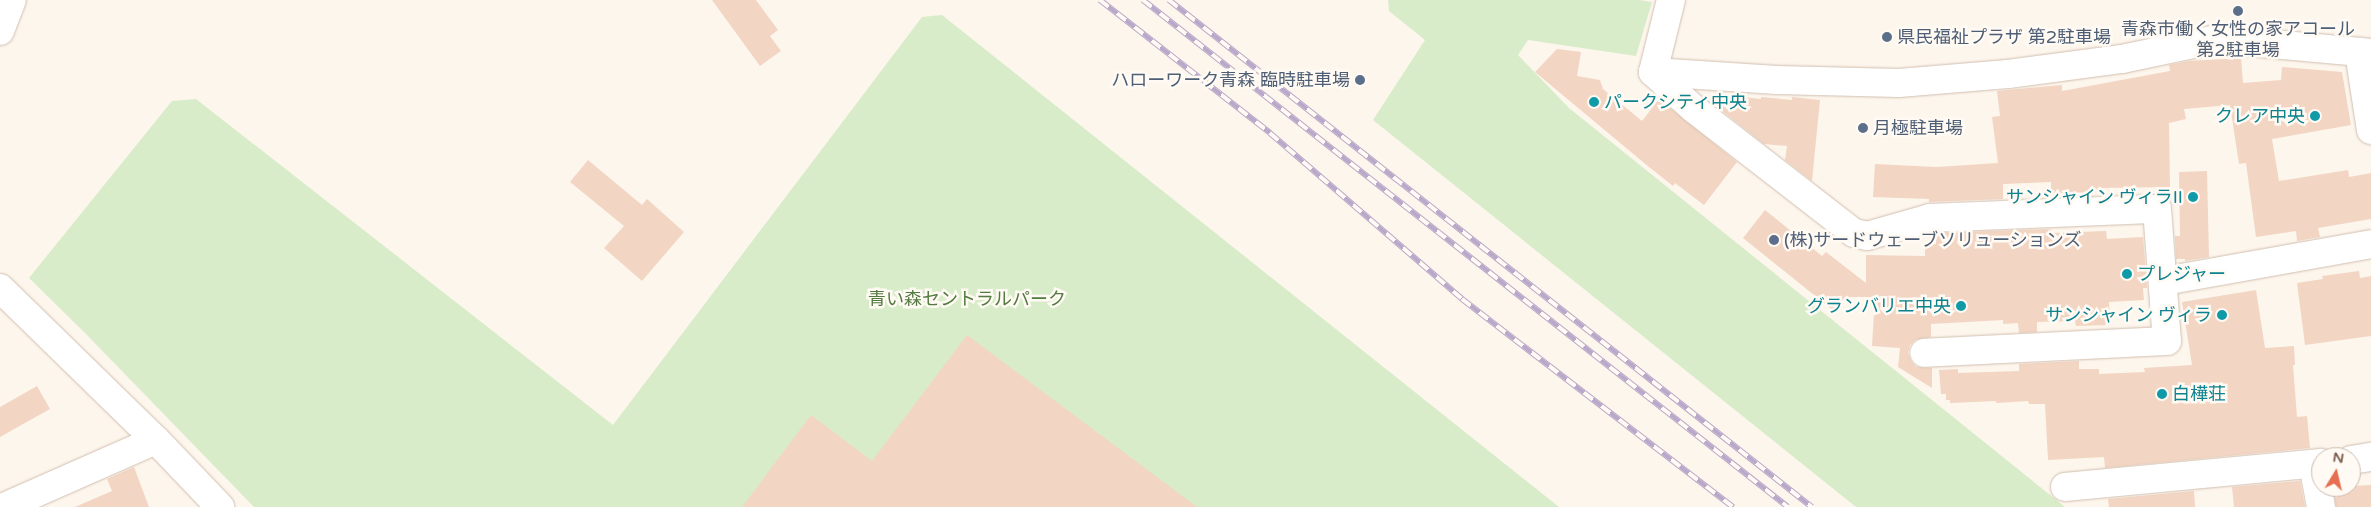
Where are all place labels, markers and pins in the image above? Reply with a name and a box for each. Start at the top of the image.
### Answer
marker: 青森市働く女性の家アコール 第2駐車場 [2232,5,2244,17]
place label: 青森市働く女性の家アコール 第2駐車場 [2121,19,2355,62]
place label: 県民福祉プラザ 第2駐車場 [1897,26,2111,48]
marker: 県民福祉プラザ 第2駐車場 [1881,31,1893,43]
place label: ハローワーク青森 臨時駐車場 [1111,69,1350,91]
marker: ハローワーク青森 臨時駐車場 [1354,74,1366,86]
place label: パークシティ中央 [1604,91,1748,113]
marker: パークシティ中央 [1588,96,1600,108]
place label: クレア中央 [2215,105,2305,127]
marker: クレア中央 [2309,110,2321,122]
place label: 月極駐車場 [1873,117,1963,139]
marker: 月極駐車場 [1857,122,1869,134]
place label: サンシャイン ヴィラII [2006,186,2183,208]
marker: サンシャイン ヴィラII [2187,191,2199,203]
place label: (株)サードウェーブソリューションズ [1784,229,2083,251]
marker: (株)サードウェーブソリューションズ [1768,234,1780,246]
place label: プレジャー [2137,263,2227,285]
marker: プレジャー [2121,268,2133,280]
place label: グランバリエ中央 [1807,295,1951,317]
marker: グランバリエ中央 [1955,300,1967,312]
place label: サンシャイン ヴィラ [2045,304,2212,326]
marker: サンシャイン ヴィラ [2216,309,2228,321]
place label: 白樺荘 [2172,383,2226,405]
marker: 白樺荘 [2156,388,2168,400]

